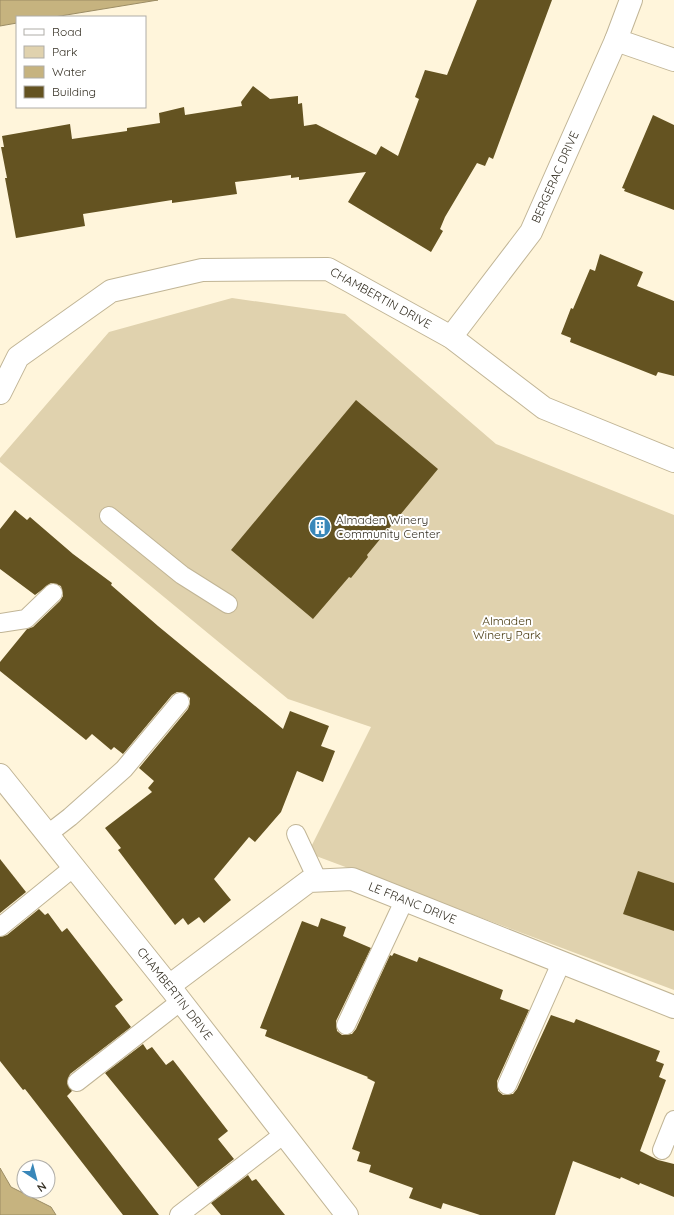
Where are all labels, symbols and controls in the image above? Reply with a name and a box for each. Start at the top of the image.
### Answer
legend [16,16,146,108]
text: Road [52,24,82,39]
text: Park [52,44,77,59]
text: Water [52,64,87,79]
text: Building [52,84,96,99]
street label: BERGERAC DRIVE [528,128,582,225]
street label: CHAMBERTIN DRIVE [328,264,434,332]
place label: Almaden Winery Community Center [336,512,441,541]
building icon: Almaden Winery Community Center [307,514,333,540]
park label: Almaden Winery Park [473,613,541,642]
street label: LE FRANC DRIVE [366,878,459,927]
street label: CHAMBERTIN DRIVE [134,944,216,1043]
north arrow [16,1159,56,1199]
text: N [34,1179,49,1195]

